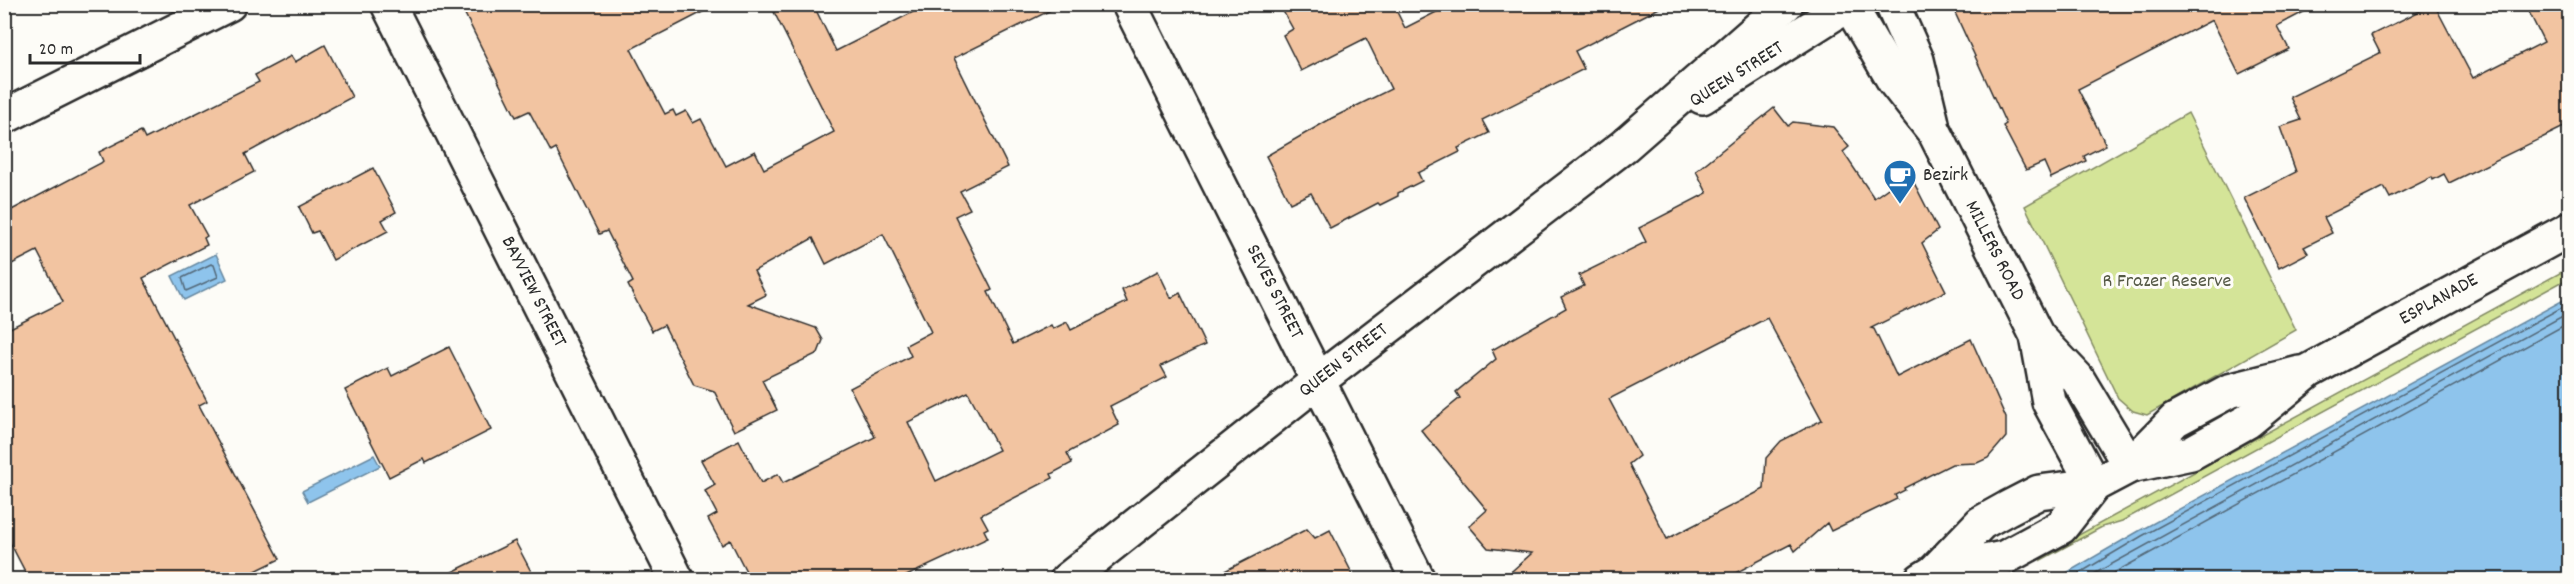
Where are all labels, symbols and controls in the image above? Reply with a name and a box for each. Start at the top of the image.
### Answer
scale bar [30,27,140,65]
street label: QUEEN STREET [1684,35,1790,115]
text: 20 m [39,38,73,63]
cafe icon: Bezirk [1882,158,1918,205]
place label: Bezirk [1923,162,1968,190]
street label: MILLERS ROAD [1957,196,2031,306]
street label: BAYVIEW STREET [493,232,573,352]
street label: SEVES STREET [1238,240,1310,344]
street label: ESPLANADE [2394,267,2484,333]
park label: R Frazer Reserve [2103,268,2232,296]
street label: QUEEN STREET [1293,317,1395,405]

